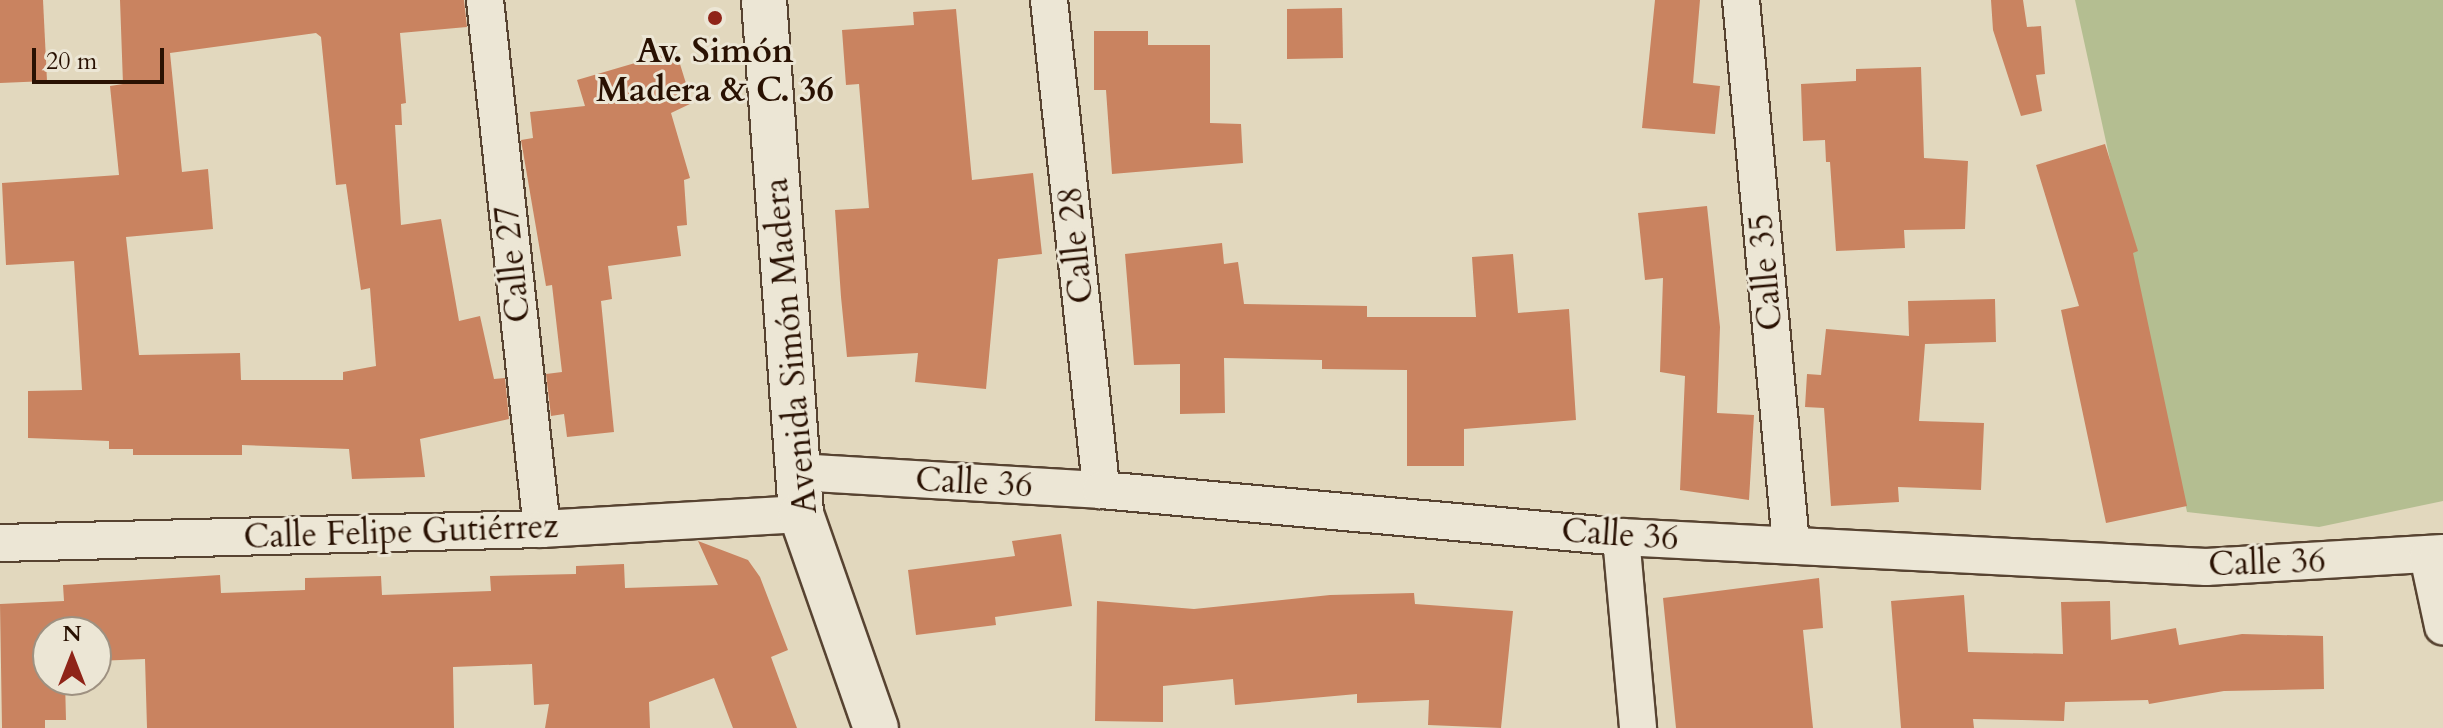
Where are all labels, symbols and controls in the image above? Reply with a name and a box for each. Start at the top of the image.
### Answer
marker: Av. Simón Madera & C. 36 [706,9,724,27]
place label: Av. Simón Madera & C. 36 [596,31,834,110]
scale bar [36,32,168,82]
text: 20 m [46,45,97,78]
street label: Avenida Simón Madera [756,176,826,516]
street label: Calle 28 [1050,184,1102,306]
street label: Calle 27 [487,203,539,325]
street label: Calle 35 [1741,212,1791,332]
street label: Calle 36 [914,460,1034,506]
street label: Calle Felipe Gutiérrez [243,506,559,558]
street label: Calle 36 [1560,511,1680,559]
street label: Calle 36 [2208,541,2326,585]
north arrow [32,616,112,696]
text: N [62,619,82,649]

